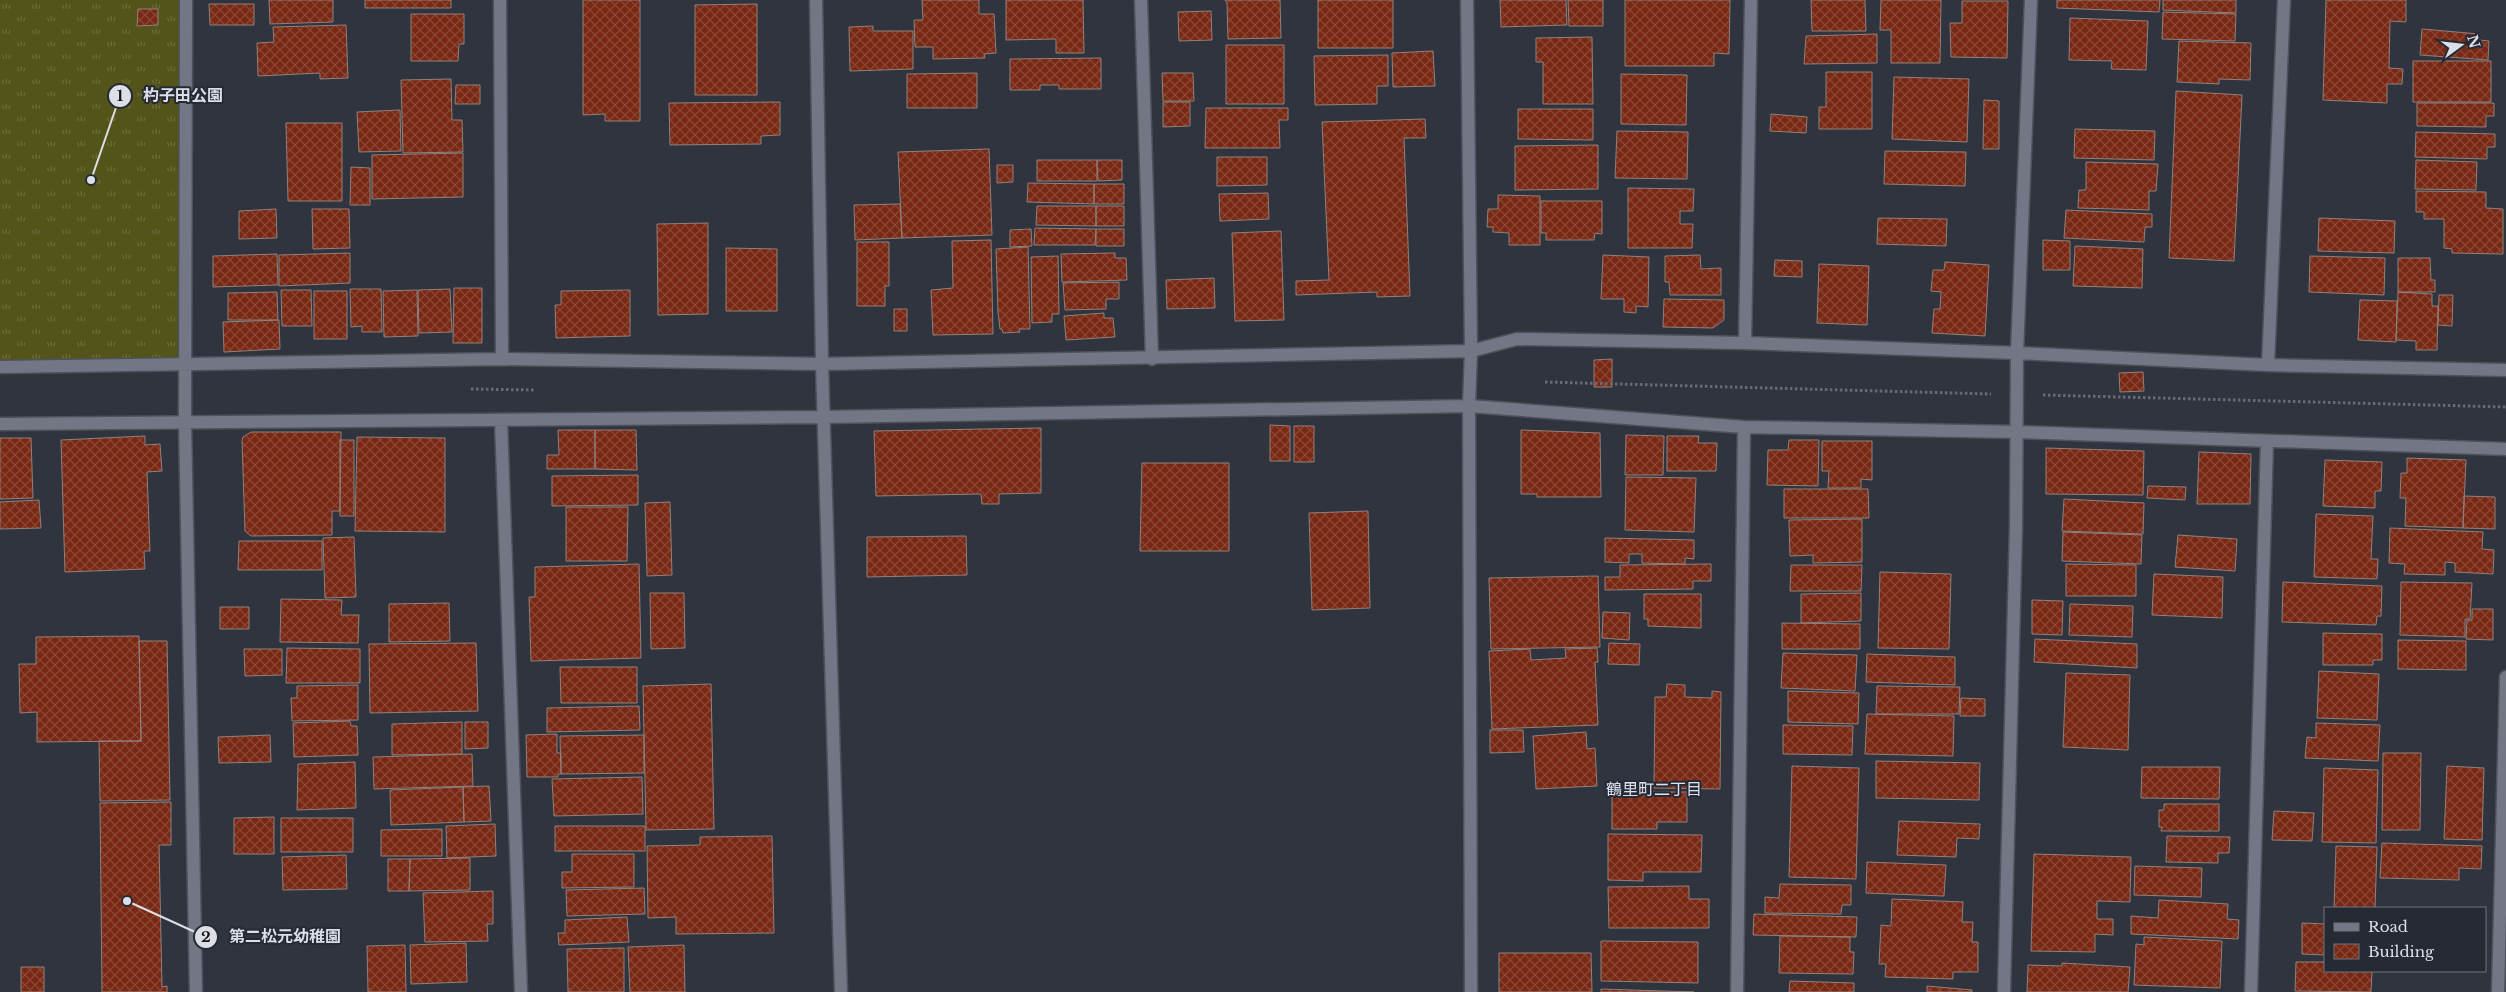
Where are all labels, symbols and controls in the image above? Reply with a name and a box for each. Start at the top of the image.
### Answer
north arrow [2436,20,2486,70]
text: N [2463,33,2484,50]
callout: 杓子田公園 [108,80,233,111]
text: 杓子田公園 [143,85,223,105]
text: 1 [117,86,124,105]
district label: 鶴里町二丁目 [1606,779,1702,799]
legend [2324,907,2486,972]
text: Road [2368,917,2408,936]
callout: 第二松元幼稚園 [194,921,351,952]
text: 第二松元幼稚園 [229,926,341,946]
text: 2 [201,927,211,946]
text: Building [2368,942,2435,961]

